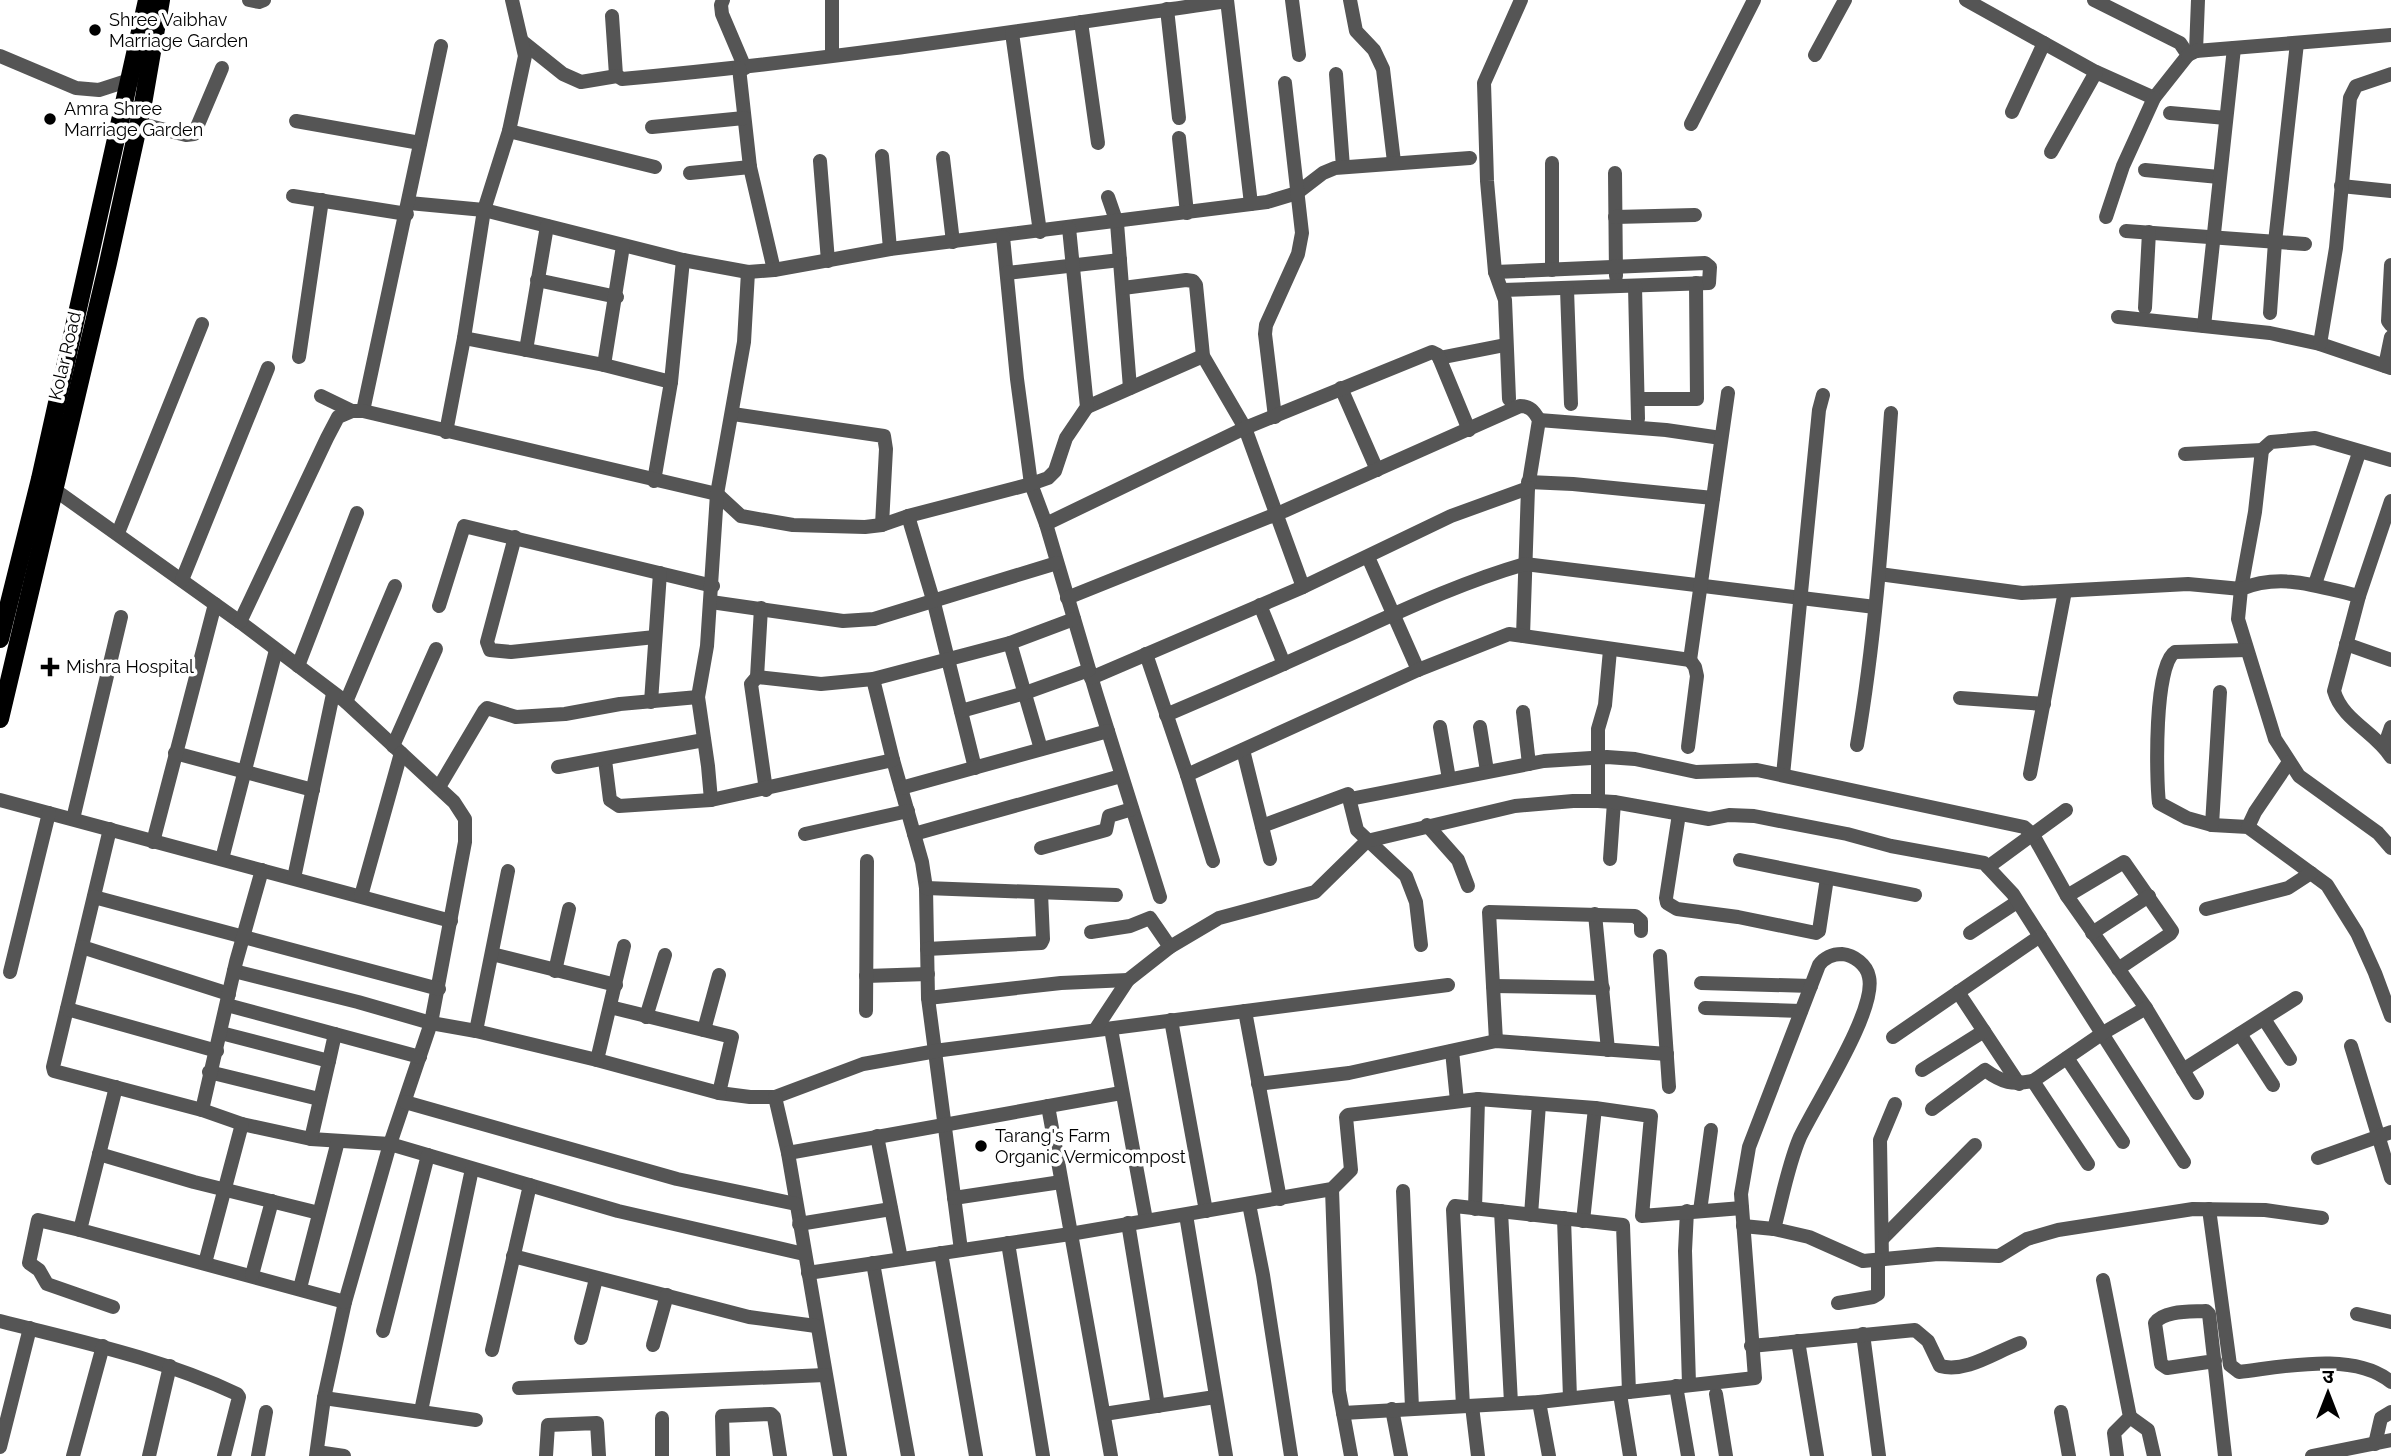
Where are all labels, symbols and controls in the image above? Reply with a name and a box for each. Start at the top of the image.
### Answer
place label: Shree Vaibhav Marriage Garden [109,9,248,51]
marker: Shree Vaibhav Marriage Garden [87,22,103,38]
place label: Amra Shree Marriage Garden [64,98,203,140]
marker: Amra Shree Marriage Garden [42,111,58,127]
street label: Kolar Road [44,310,85,402]
place label: Mishra Hospital [66,656,194,677]
marker: Mishra Hospital [40,657,60,677]
place label: Tarang's Farm Organic Vermicompost [995,1125,1186,1167]
marker: Tarang's Farm Organic Vermicompost [973,1138,989,1154]
north arrow [2293,1358,2363,1428]
text: उ [2322,1365,2334,1387]

